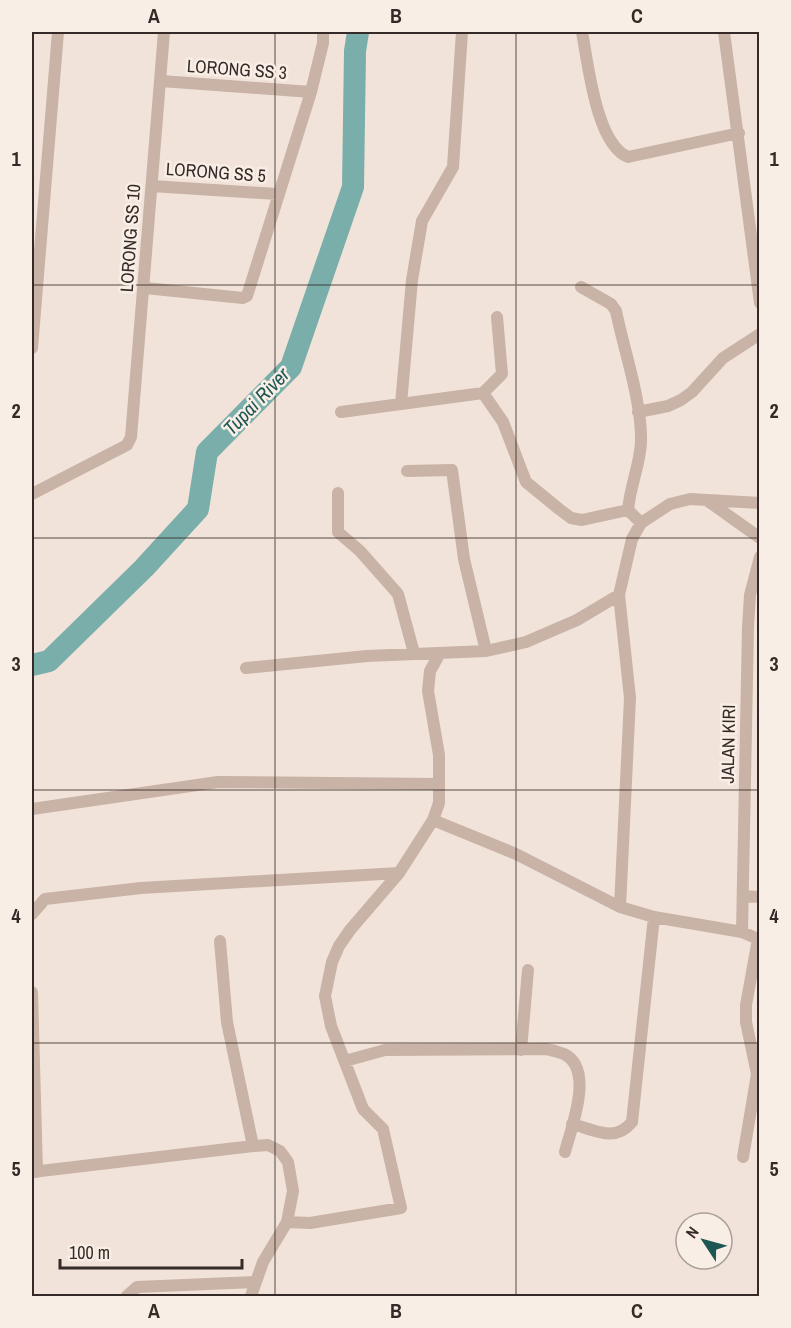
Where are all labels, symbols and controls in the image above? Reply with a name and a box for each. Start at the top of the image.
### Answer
text: A [148,2,160,29]
text: B [390,2,402,29]
text: C [631,2,643,29]
street label: LORONG SS 3 [186,53,288,85]
text: 1 [11,145,21,172]
text: 1 [769,145,779,172]
street label: LORONG SS 5 [165,156,267,188]
street label: LORONG SS 10 [114,183,146,293]
water label: Tupai River [217,361,295,441]
text: 2 [11,397,21,424]
text: 2 [769,397,779,424]
text: 3 [11,650,21,677]
text: 3 [769,650,779,677]
street label: JALAN KIRI [715,704,741,784]
text: 4 [11,902,21,929]
text: 4 [769,902,779,929]
text: 5 [11,1155,21,1182]
text: 5 [769,1155,779,1182]
north arrow [674,1211,734,1271]
text: N [680,1222,704,1242]
scale bar [60,1232,242,1270]
text: 100 m [69,1240,110,1265]
text: A [148,1297,160,1324]
text: B [390,1297,402,1324]
text: C [631,1297,643,1324]

